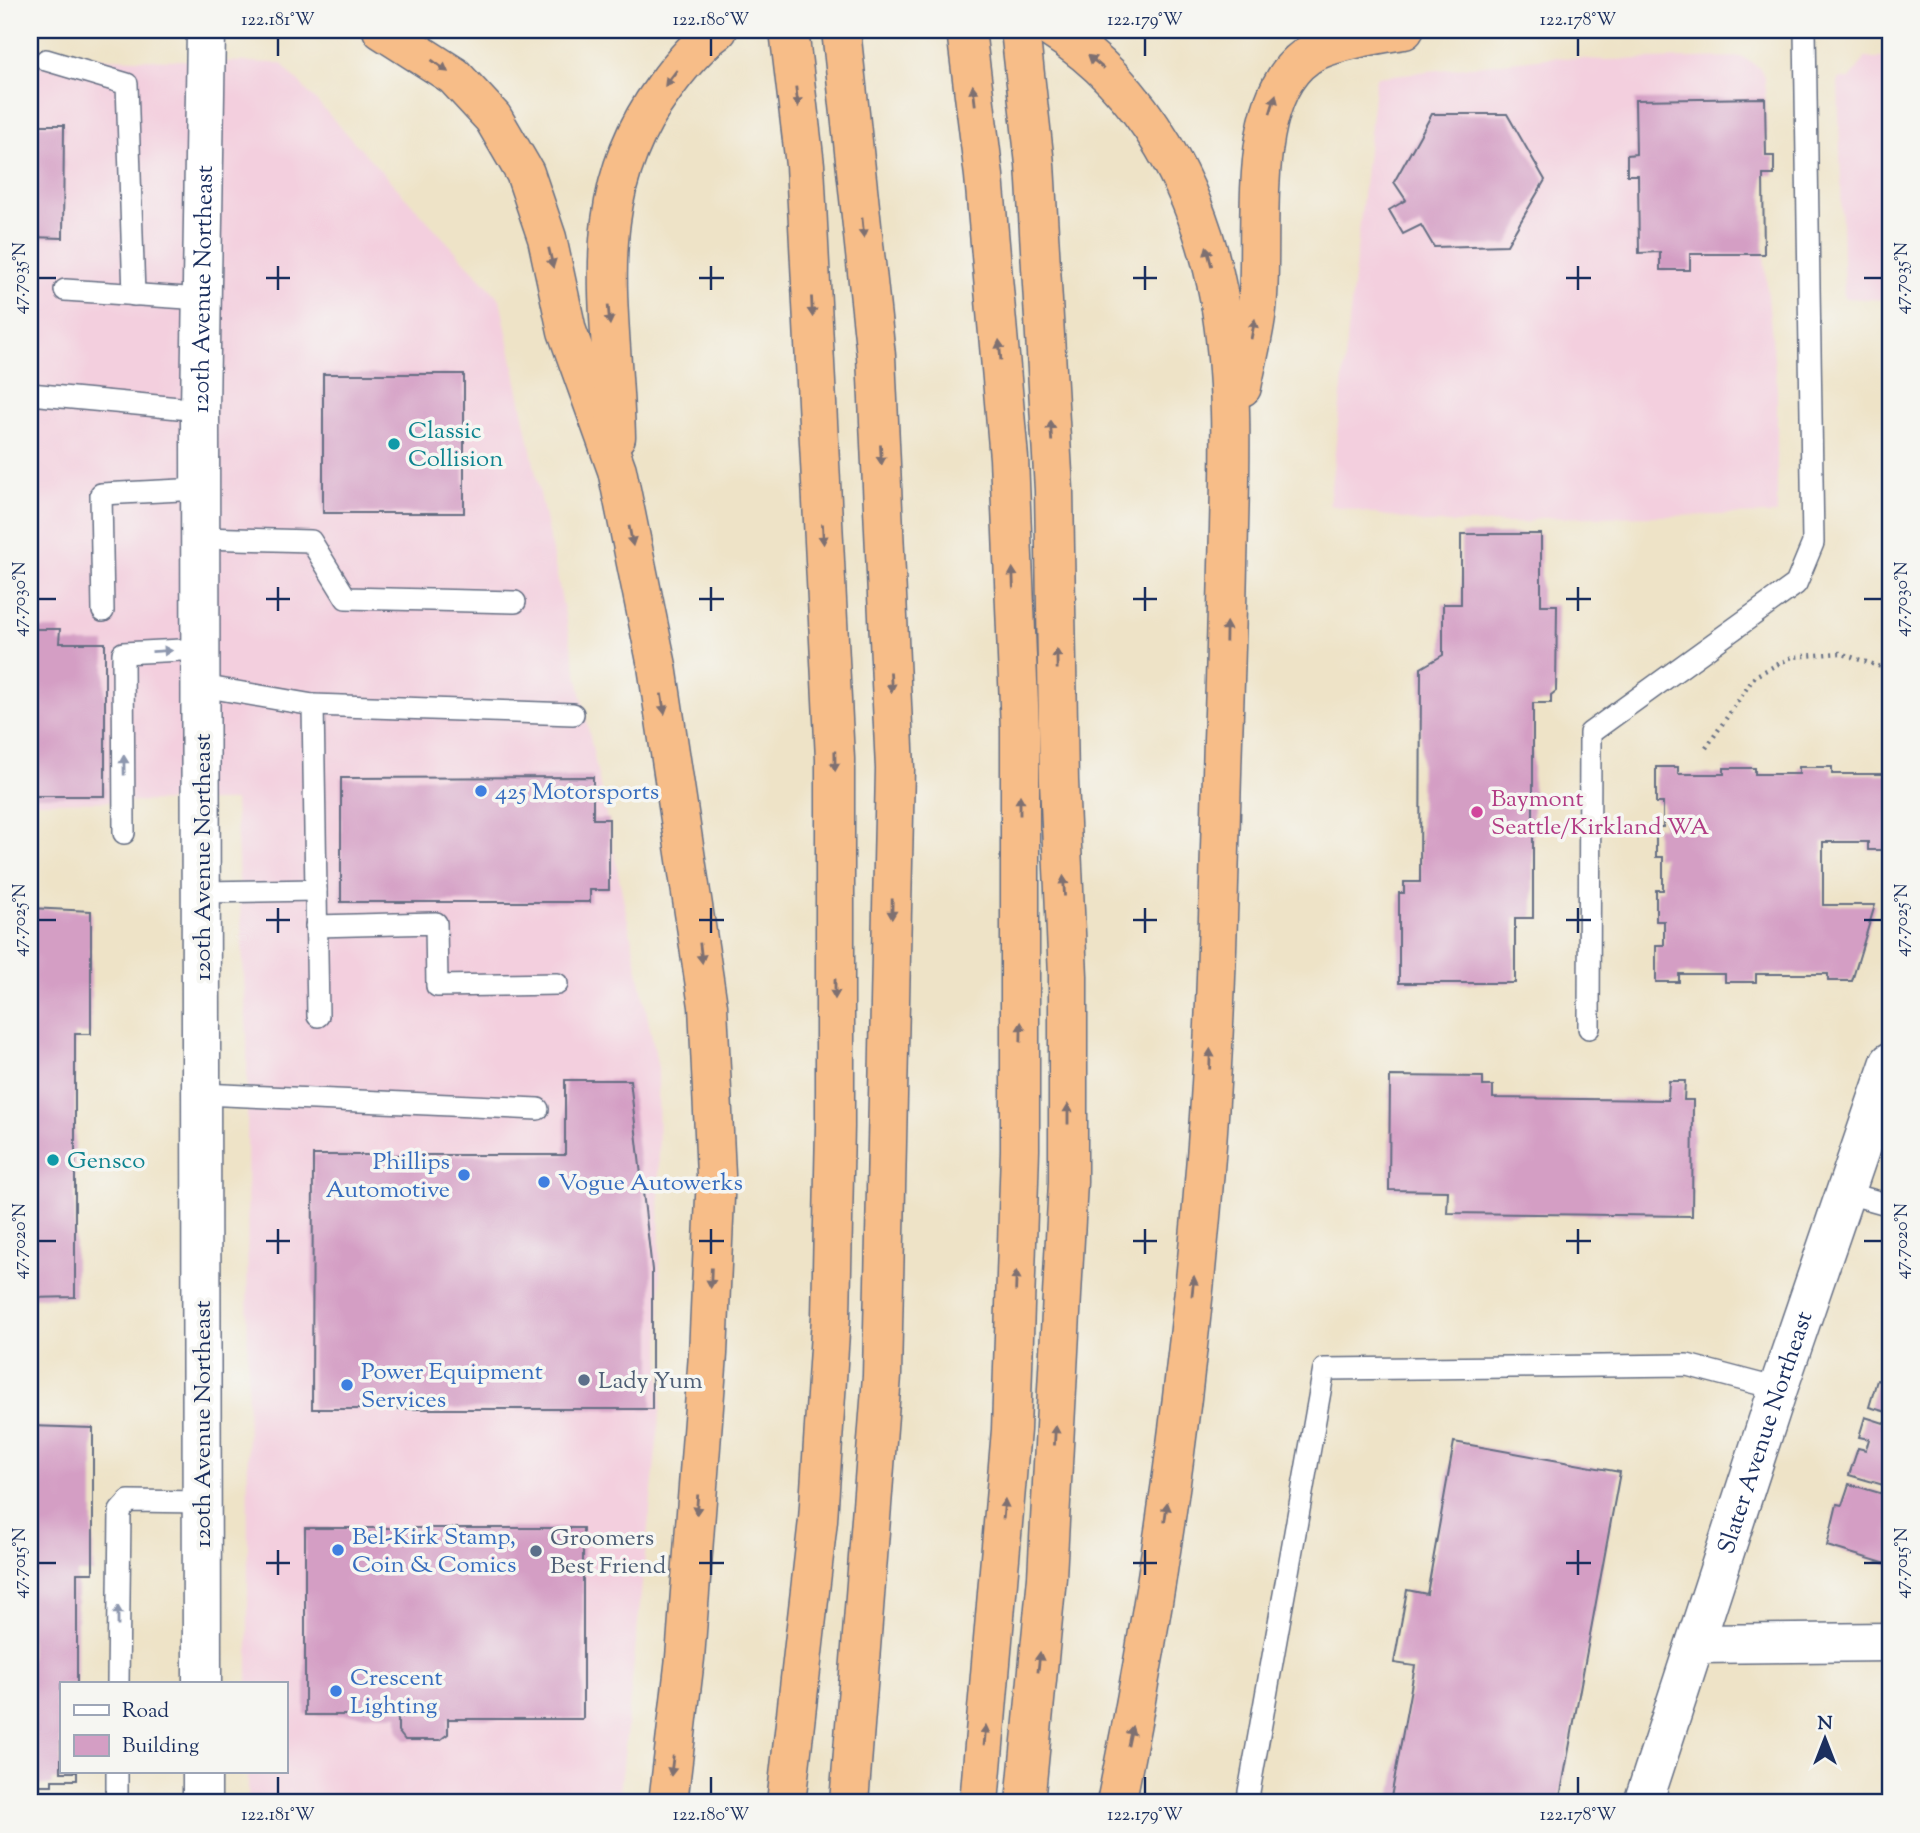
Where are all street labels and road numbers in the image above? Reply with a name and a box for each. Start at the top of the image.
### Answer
street label: 120th Avenue Northeast [185,165,223,413]
street label: 120th Avenue Northeast [187,733,221,981]
street label: 120th Avenue Northeast [187,1300,221,1548]
street label: Slater Avenue Northeast [1710,1307,1822,1559]

